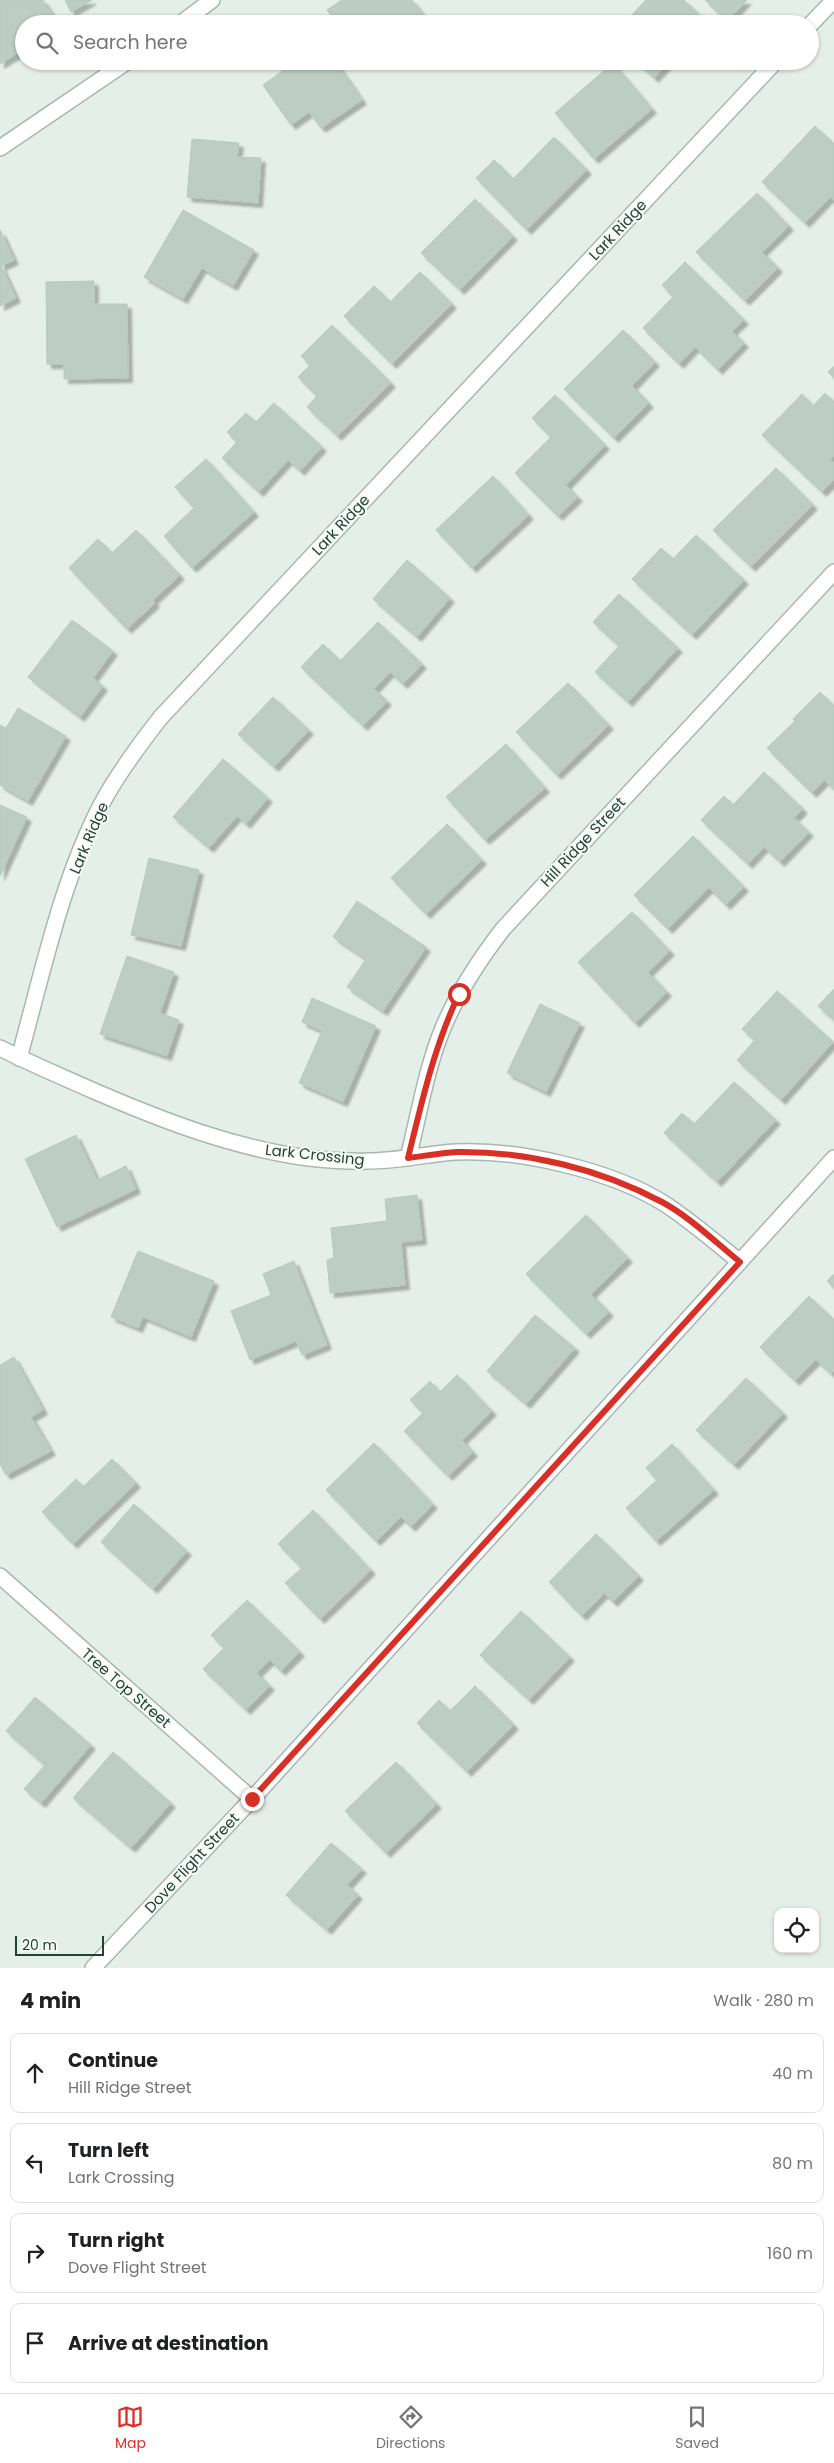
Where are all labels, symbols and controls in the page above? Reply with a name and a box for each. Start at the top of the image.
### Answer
search box [15,15,819,70]
icon: search [33,29,61,57]
text: Search here [73,29,187,56]
street label: Lark Ridge [584,195,651,265]
street label: Lark Ridge [307,490,374,560]
street label: Hill Ridge Street [535,792,630,891]
street label: Lark Ridge [64,799,113,877]
route start [448,983,471,1006]
street label: Lark Crossing [264,1139,366,1170]
street label: Tree Top Street [77,1643,176,1732]
route end [241,1788,264,1811]
street label: Dove Flight Street [140,1808,244,1917]
map controls [774,1908,819,1953]
button: locate [774,1908,819,1953]
scale bar [15,1933,104,1956]
text: 20 m [22,1935,57,1955]
text: 4 min [20,1986,81,2015]
text: Walk · 280 m [713,1989,814,2012]
text: Continue [68,2047,158,2074]
icon: ahead [21,2059,49,2087]
text: 40 m [772,2062,813,2085]
text: Hill Ridge Street [68,2076,192,2099]
text: Turn left [68,2137,149,2164]
icon: left [21,2149,49,2177]
text: 80 m [772,2152,813,2175]
text: Lark Crossing [68,2166,174,2189]
text: Turn right [68,2227,164,2254]
icon: right [21,2239,49,2267]
text: 160 m [767,2242,813,2265]
text: Dove Flight Street [68,2256,207,2279]
icon: arrive [21,2329,49,2357]
text: Arrive at destination [68,2330,269,2357]
tab: Map [115,2403,146,2454]
tab: Directions [376,2403,445,2454]
tab: Saved [675,2403,719,2454]

